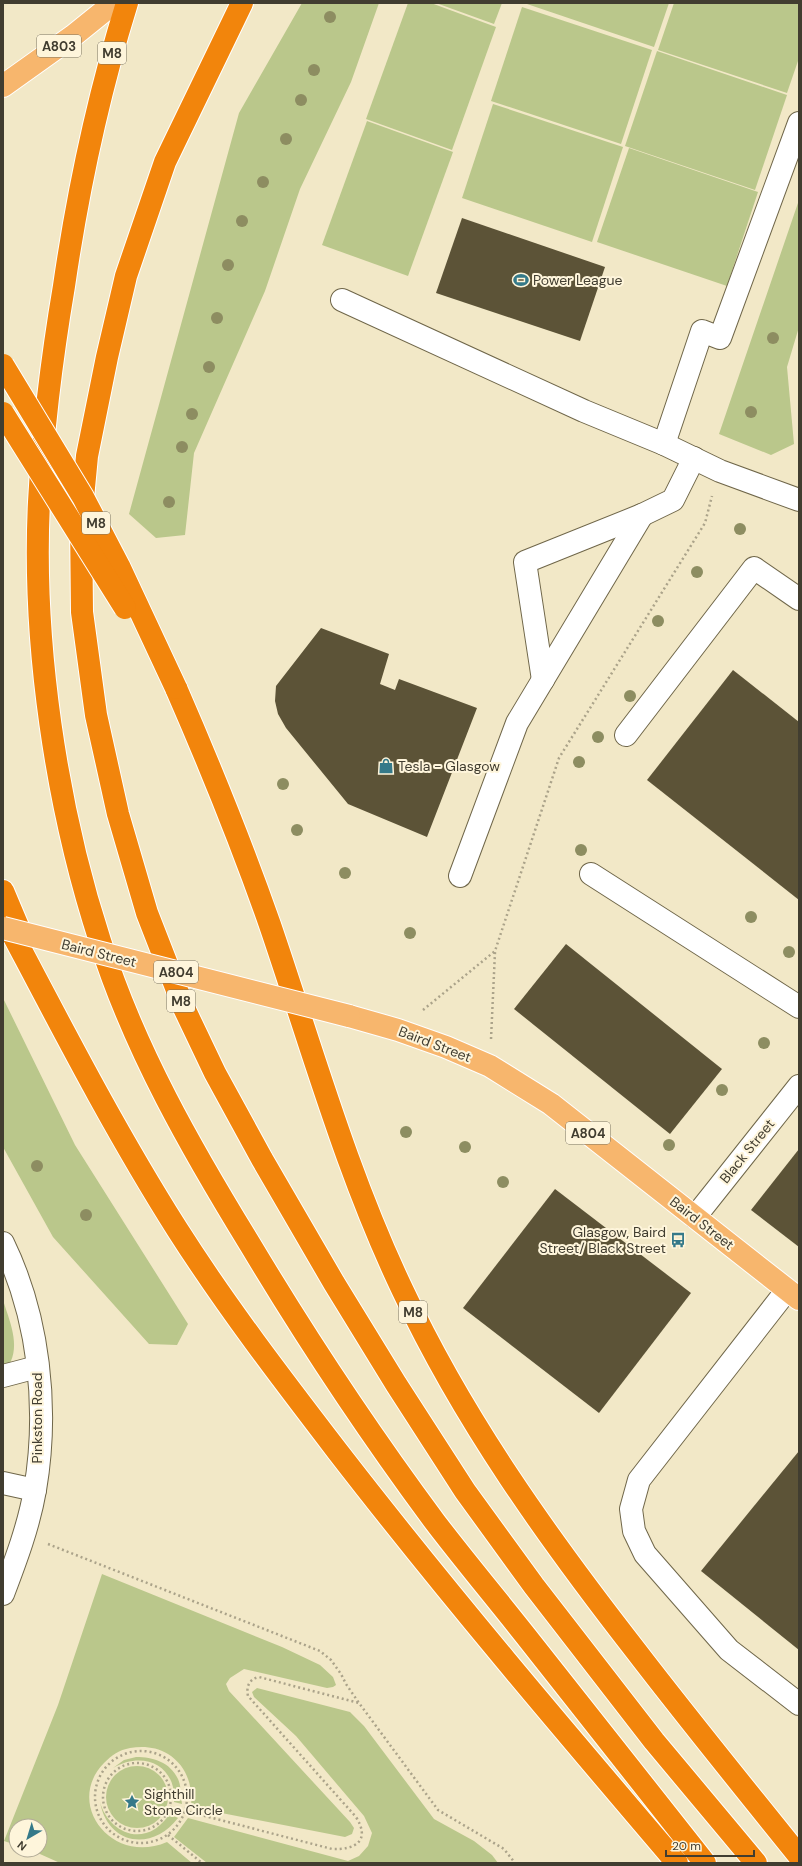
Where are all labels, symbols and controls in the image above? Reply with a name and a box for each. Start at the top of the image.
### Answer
road number: A803 [37,35,81,57]
road number: M8 [98,42,126,64]
sports icon: Power League [512,271,530,289]
place label: Power League [533,271,623,289]
road number: M8 [82,512,110,534]
shop icon: Tesla - Glasgow [377,757,395,775]
place label: Tesla - Glasgow [398,757,500,775]
street label: Baird Street [60,935,138,971]
road number: A804 [154,961,198,983]
road number: M8 [167,990,195,1012]
street label: Baird Street [396,1022,474,1066]
street label: Black Street [716,1115,778,1187]
road number: A804 [566,1122,610,1144]
street label: Baird Street [666,1192,738,1254]
place label: Glasgow, Baird Street/ Black Street [539,1223,666,1257]
bus stop icon: Glasgow, Baird Street/ Black Street [669,1231,687,1249]
road number: M8 [399,1301,427,1323]
street label: Pinkston Road [28,1373,46,1463]
place label: Sighthill Stone Circle [144,1785,223,1819]
place icon: Sighthill Stone Circle [123,1793,141,1811]
north arrow [8,1818,48,1858]
scale bar [666,1832,754,1858]
text: N [14,1838,29,1854]
text: 20 m [672,1838,701,1854]

